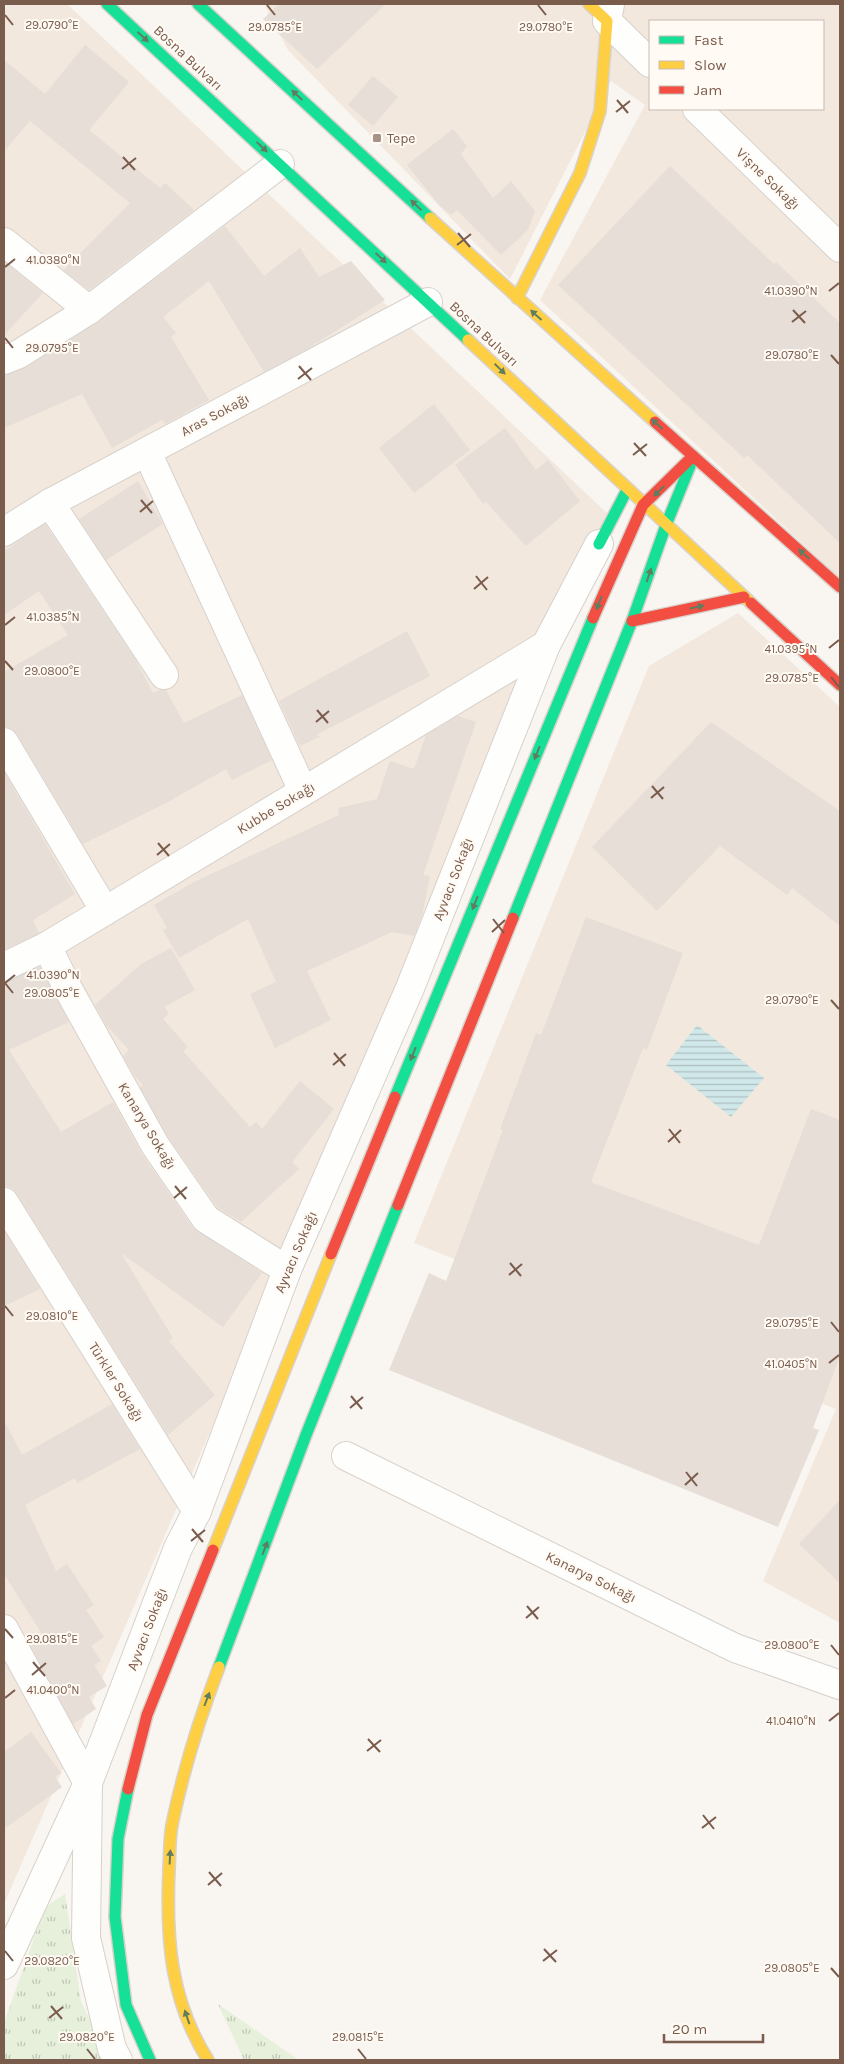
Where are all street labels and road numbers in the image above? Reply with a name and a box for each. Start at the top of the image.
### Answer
street label: Bosna Bulvarı [150,22,226,94]
street label: Vişne Sokağı [733,144,803,214]
street label: Bosna Bulvarı [446,298,522,370]
street label: Aras Sokağı [178,390,252,440]
street label: Kubbe Sokağı [234,778,318,838]
street label: Ayvacı Sokağı [429,835,477,923]
street label: Kanarya Sokağı [114,1079,180,1173]
street label: Ayvacı Sokağı [271,1208,321,1296]
street label: Türkler Sokağı [85,1339,147,1425]
street label: Kanarya Sokağı [543,1548,639,1606]
street label: Ayvacı Sokağı [123,1585,171,1673]

